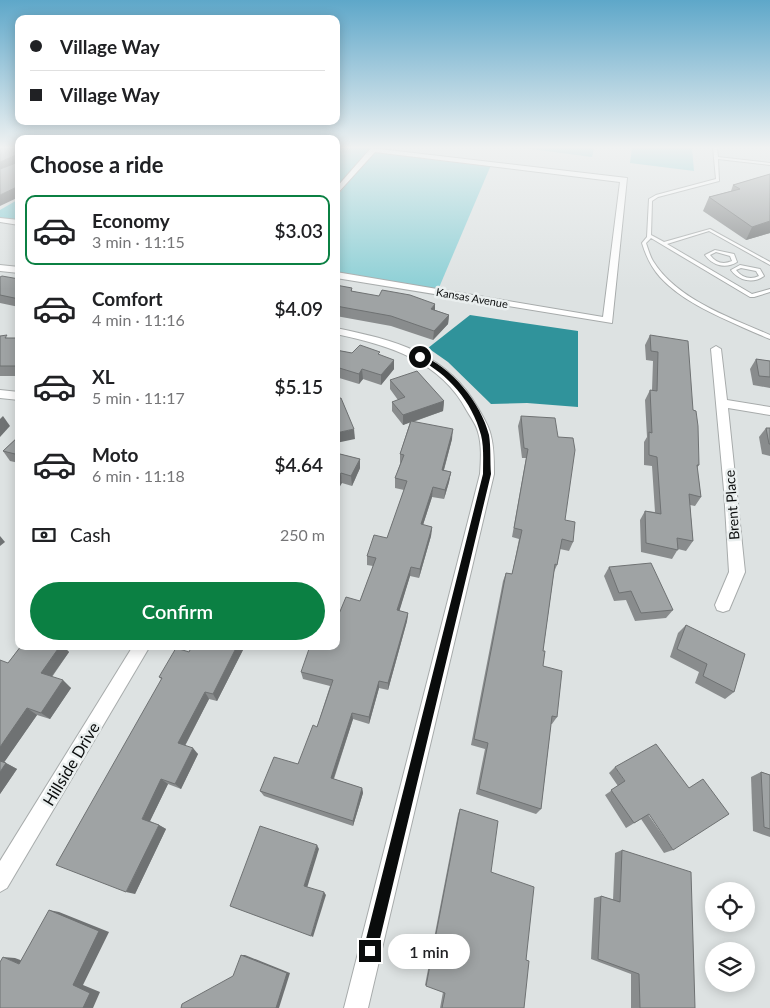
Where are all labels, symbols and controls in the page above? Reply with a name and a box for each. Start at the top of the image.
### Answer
text: Village Way [60,35,160,58]
text: Village Way [60,83,160,106]
text: Choose a ride [30,151,164,178]
icon: car [32,208,77,253]
text: Economy [92,209,170,232]
text: $3.03 [274,219,323,242]
text: 3 min · 11:15 [92,232,185,251]
street label: Kansas Avenue [435,285,509,310]
icon: car [32,286,77,331]
text: Comfort [92,287,163,310]
text: $4.09 [274,297,323,320]
text: 4 min · 11:16 [92,310,185,329]
route start [409,346,431,368]
icon: car [32,364,77,409]
text: XL [92,365,115,388]
text: $5.15 [274,375,323,398]
text: 5 min · 11:17 [92,388,185,407]
icon: car [32,442,77,487]
text: Moto [92,443,138,466]
text: $4.64 [274,453,323,476]
text: 6 min · 11:18 [92,466,185,485]
street label: Brent Place [721,470,742,541]
icon: cash [30,521,58,549]
text: Cash [70,523,111,546]
text: 250 m [280,525,325,544]
button: Confirm [30,582,325,640]
street label: Hillside Drive [38,719,103,809]
map controls [705,882,755,992]
button: locate [705,882,755,932]
callout: 1 min [388,934,470,968]
route end [359,940,381,962]
text: 1 min [409,942,449,961]
button: layers [705,942,755,992]

